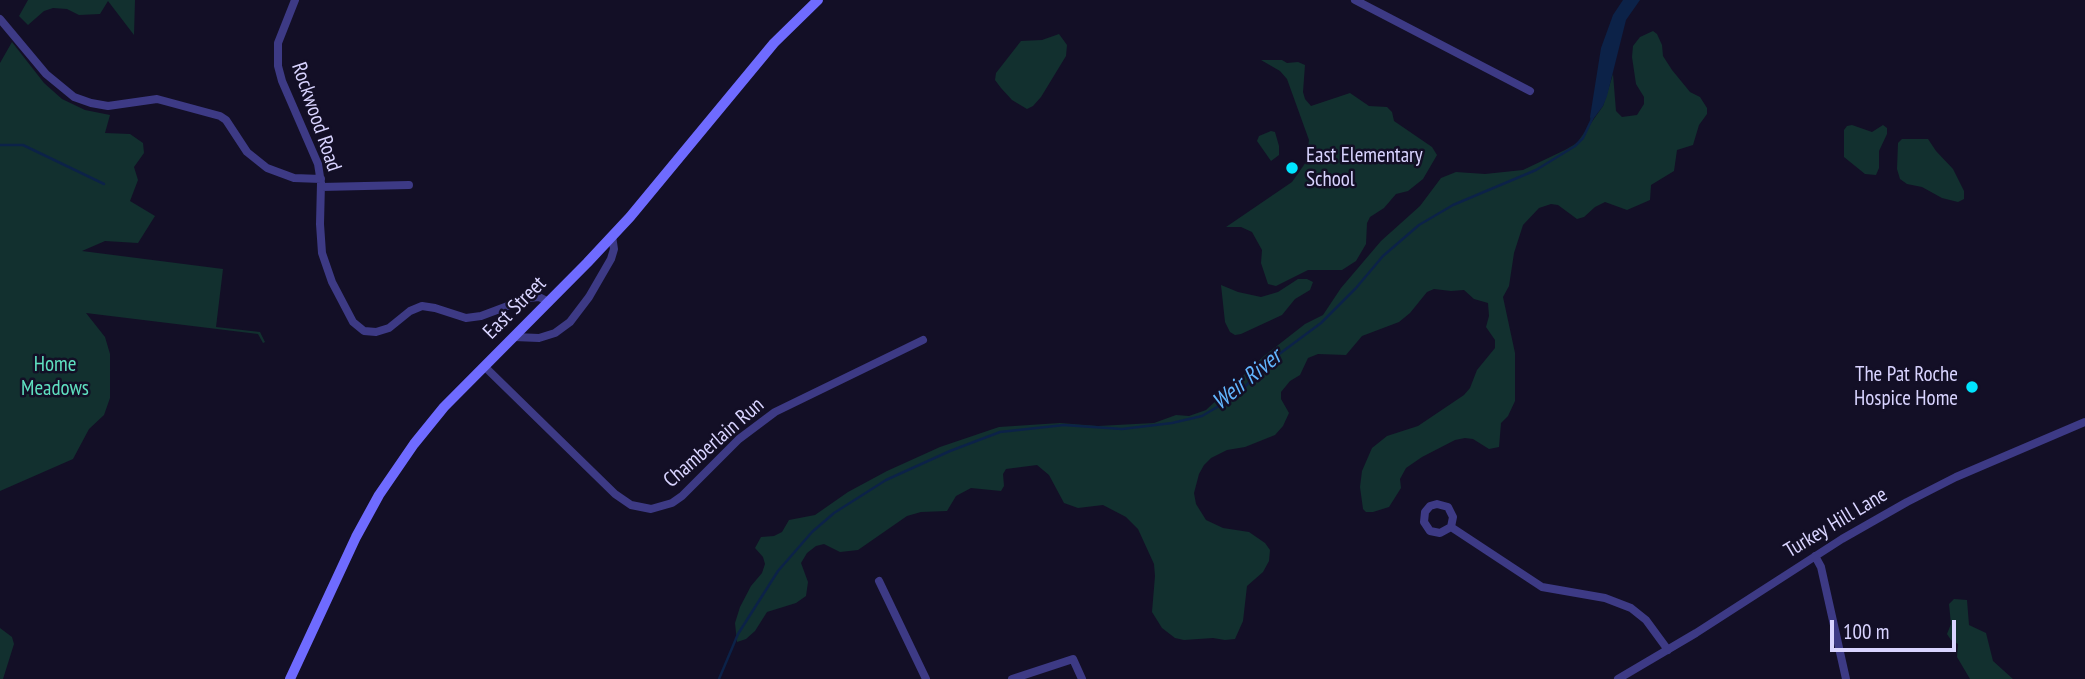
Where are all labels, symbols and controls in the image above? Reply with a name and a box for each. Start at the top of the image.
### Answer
street label: Rockwood Road [286,59,346,175]
place label: East Elementary School [1306,143,1423,193]
marker: East Elementary School [1284,160,1300,176]
street label: East Street [478,271,552,345]
water label: Weir River [1207,344,1287,416]
park label: Home Meadows [21,352,89,402]
place label: The Pat Roche Hospice Home [1854,362,1958,412]
marker: The Pat Roche Hospice Home [1964,379,1980,395]
street label: Chamberlain Run [659,393,769,493]
street label: Turkey Hill Lane [1780,482,1892,564]
scale bar [1833,606,1959,650]
text: 100 m [1843,618,1889,645]

